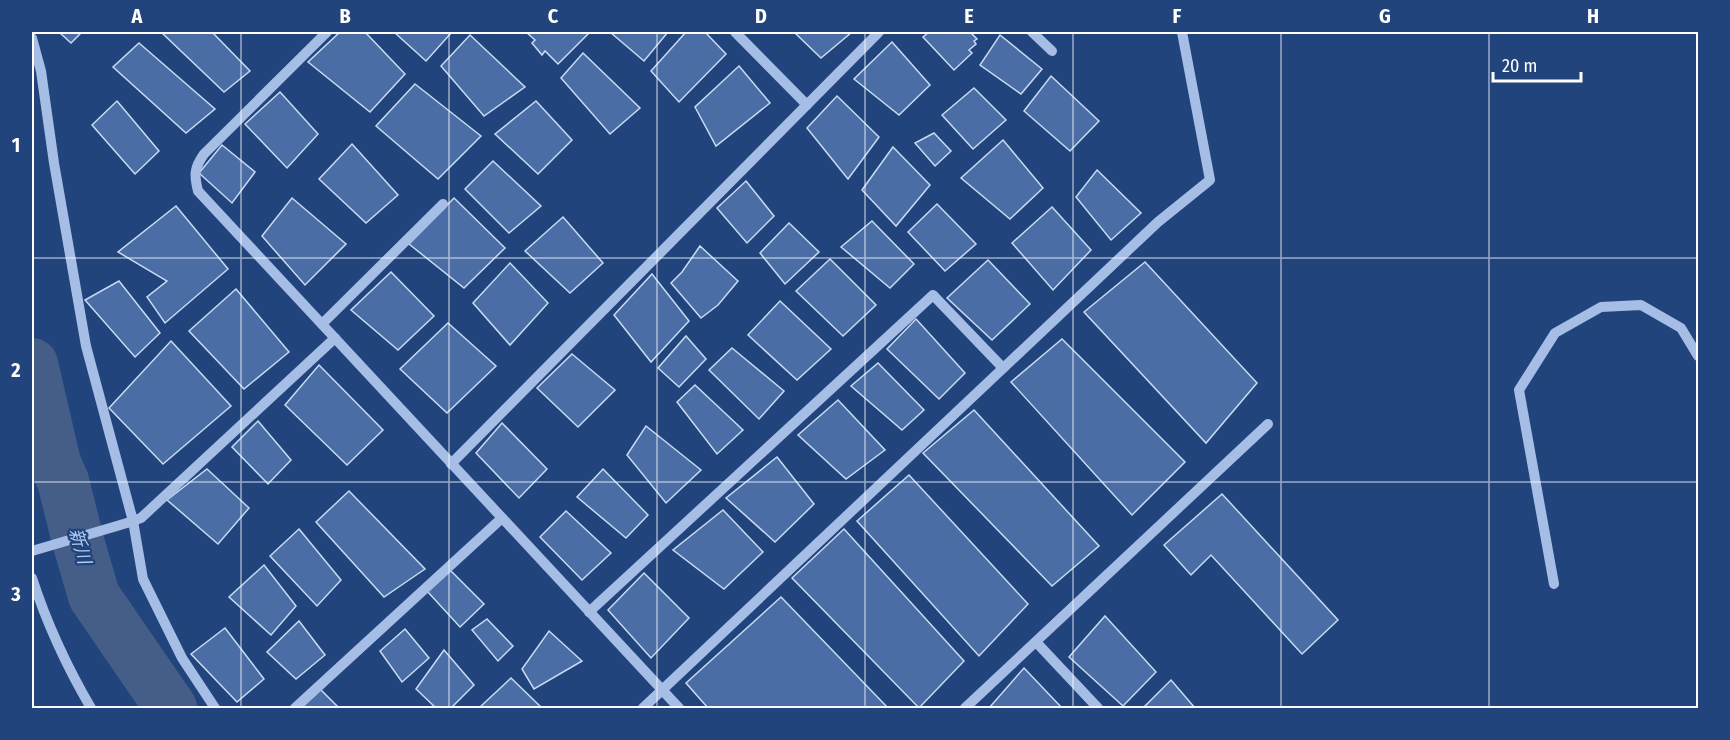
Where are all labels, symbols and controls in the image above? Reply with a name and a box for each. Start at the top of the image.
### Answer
text: A [131,4,144,28]
text: B [339,4,351,28]
text: C [548,4,559,28]
text: D [755,4,767,28]
text: E [964,4,974,28]
text: F [1173,4,1182,28]
text: G [1379,4,1391,28]
text: H [1587,4,1599,28]
scale bar [1493,45,1582,83]
text: 20 m [1502,55,1537,77]
text: 1 [12,133,20,157]
text: 2 [10,358,21,382]
water label: 新川 [64,526,96,568]
text: 3 [10,582,21,606]

